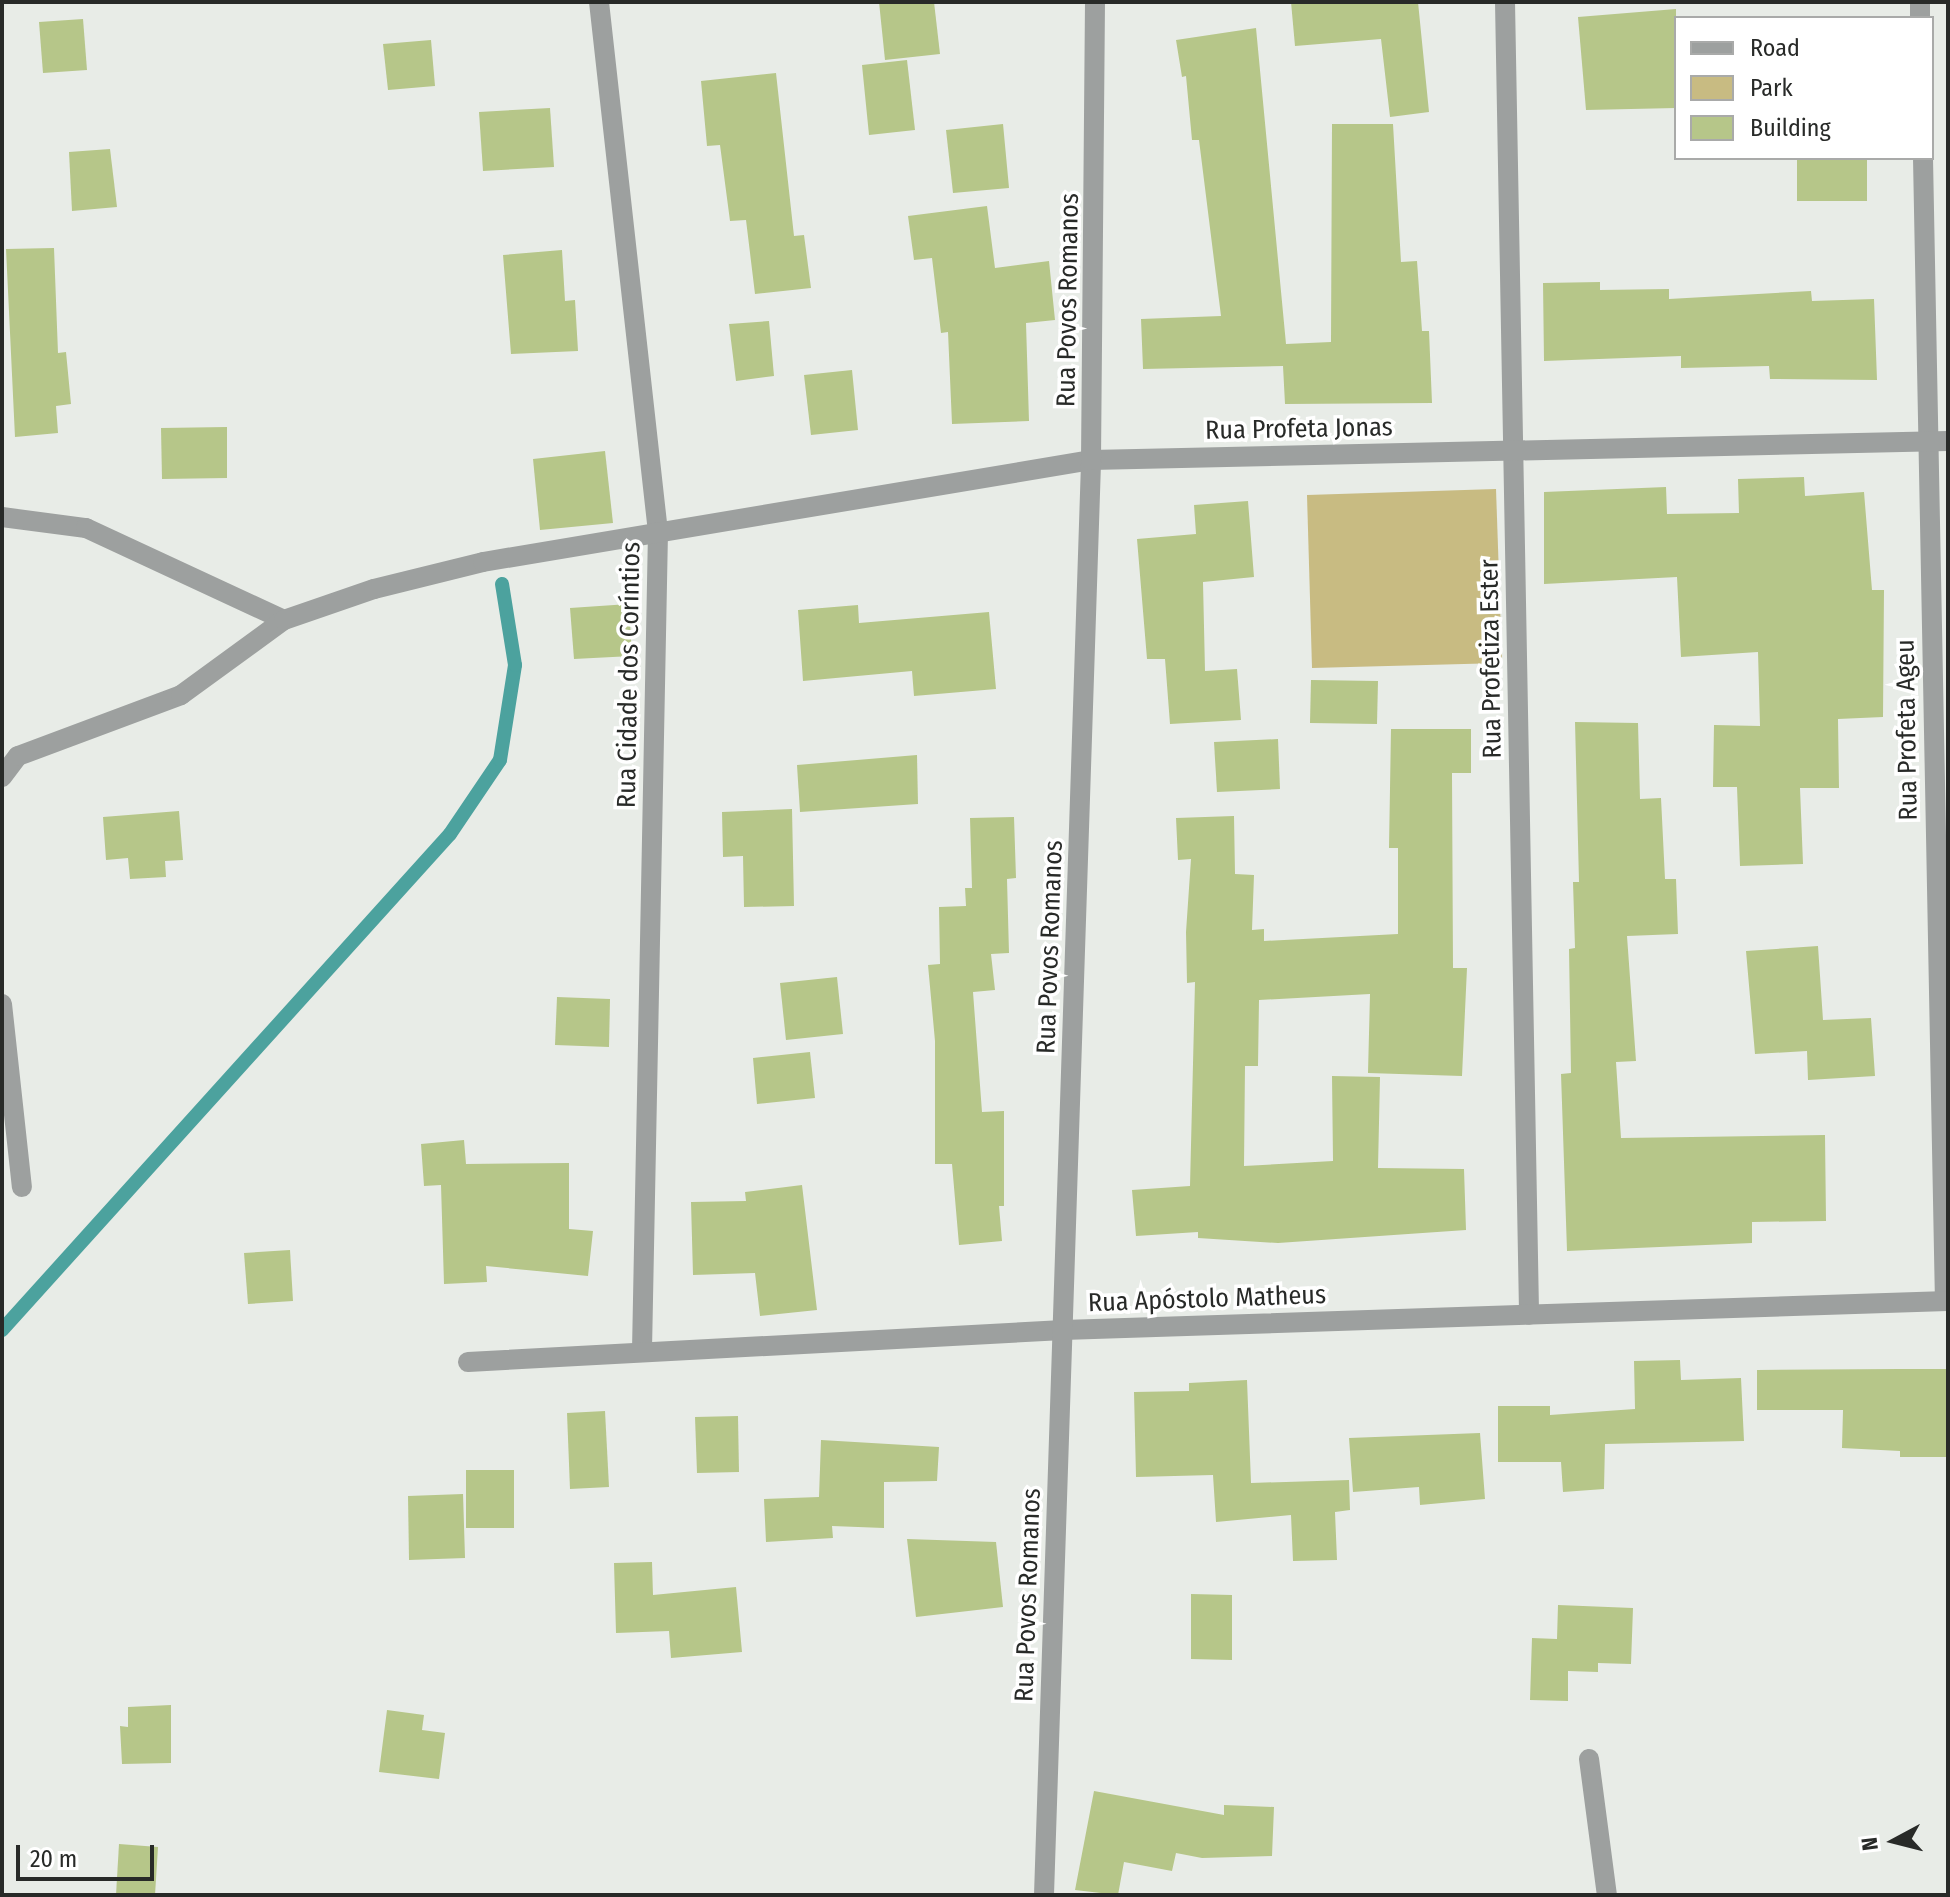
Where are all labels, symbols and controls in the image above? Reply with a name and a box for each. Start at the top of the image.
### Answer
legend [1674,16,1934,160]
text: Road [1750,34,1800,62]
text: Park [1750,74,1793,102]
text: Building [1750,114,1831,142]
street label: Rua Povos Romanos [1051,193,1085,407]
street label: Rua Profeta Jonas [1205,412,1393,446]
street label: Rua Cidade dos Coríntios [611,542,647,808]
street label: Rua Profetiza Ester [1474,559,1508,759]
street label: Rua Profeta Ageu [1890,639,1924,821]
street label: Rua Povos Romanos [1031,840,1069,1054]
street label: Rua Apóstolo Matheus [1087,1279,1327,1319]
street label: Rua Povos Romanos [1009,1488,1047,1702]
north arrow [1854,1801,1934,1881]
scale bar [20,1829,158,1879]
text: N [1855,1836,1884,1852]
text: 20 m [30,1845,77,1873]

